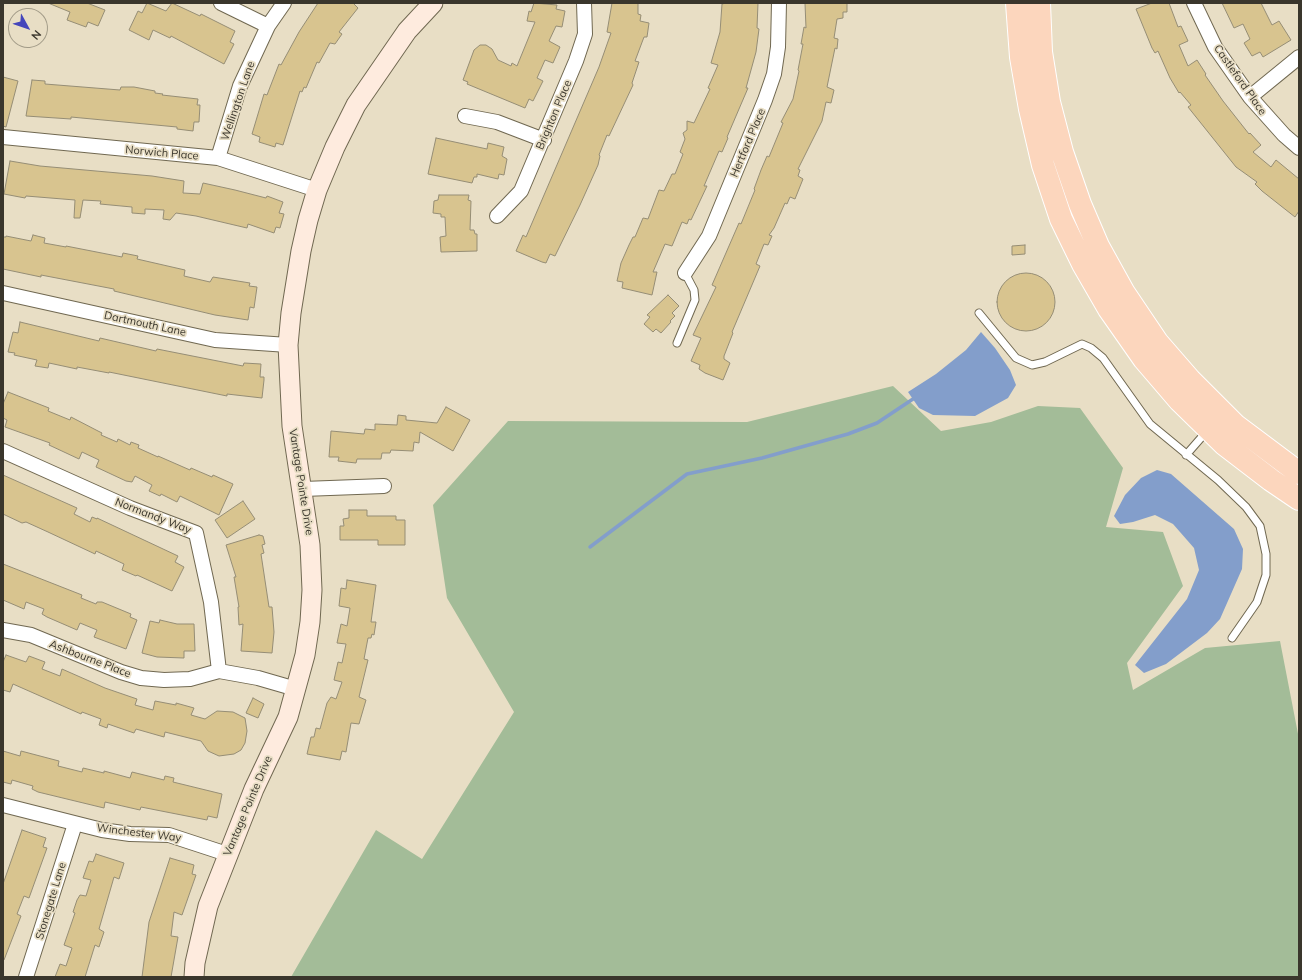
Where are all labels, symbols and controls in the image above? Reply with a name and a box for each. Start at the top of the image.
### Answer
north arrow [8,8,48,48]
text: N [28,27,44,43]
street label: Castleford Place [1211,42,1269,118]
street label: Wellington Lane [218,60,258,142]
street label: Brighton Place [533,78,575,152]
street label: Hertford Place [728,107,768,179]
street label: Norwich Place [125,143,199,163]
street label: Dartmouth Lane [103,309,187,339]
street label: Vantage Pointe Drive [286,428,316,536]
street label: Normandy Way [113,495,193,537]
street label: Ashbourne Place [47,637,133,681]
street label: Vantage Pointe Drive [221,754,275,858]
street label: Winchester Way [96,821,182,845]
street label: Stonegate Lane [33,861,69,941]

